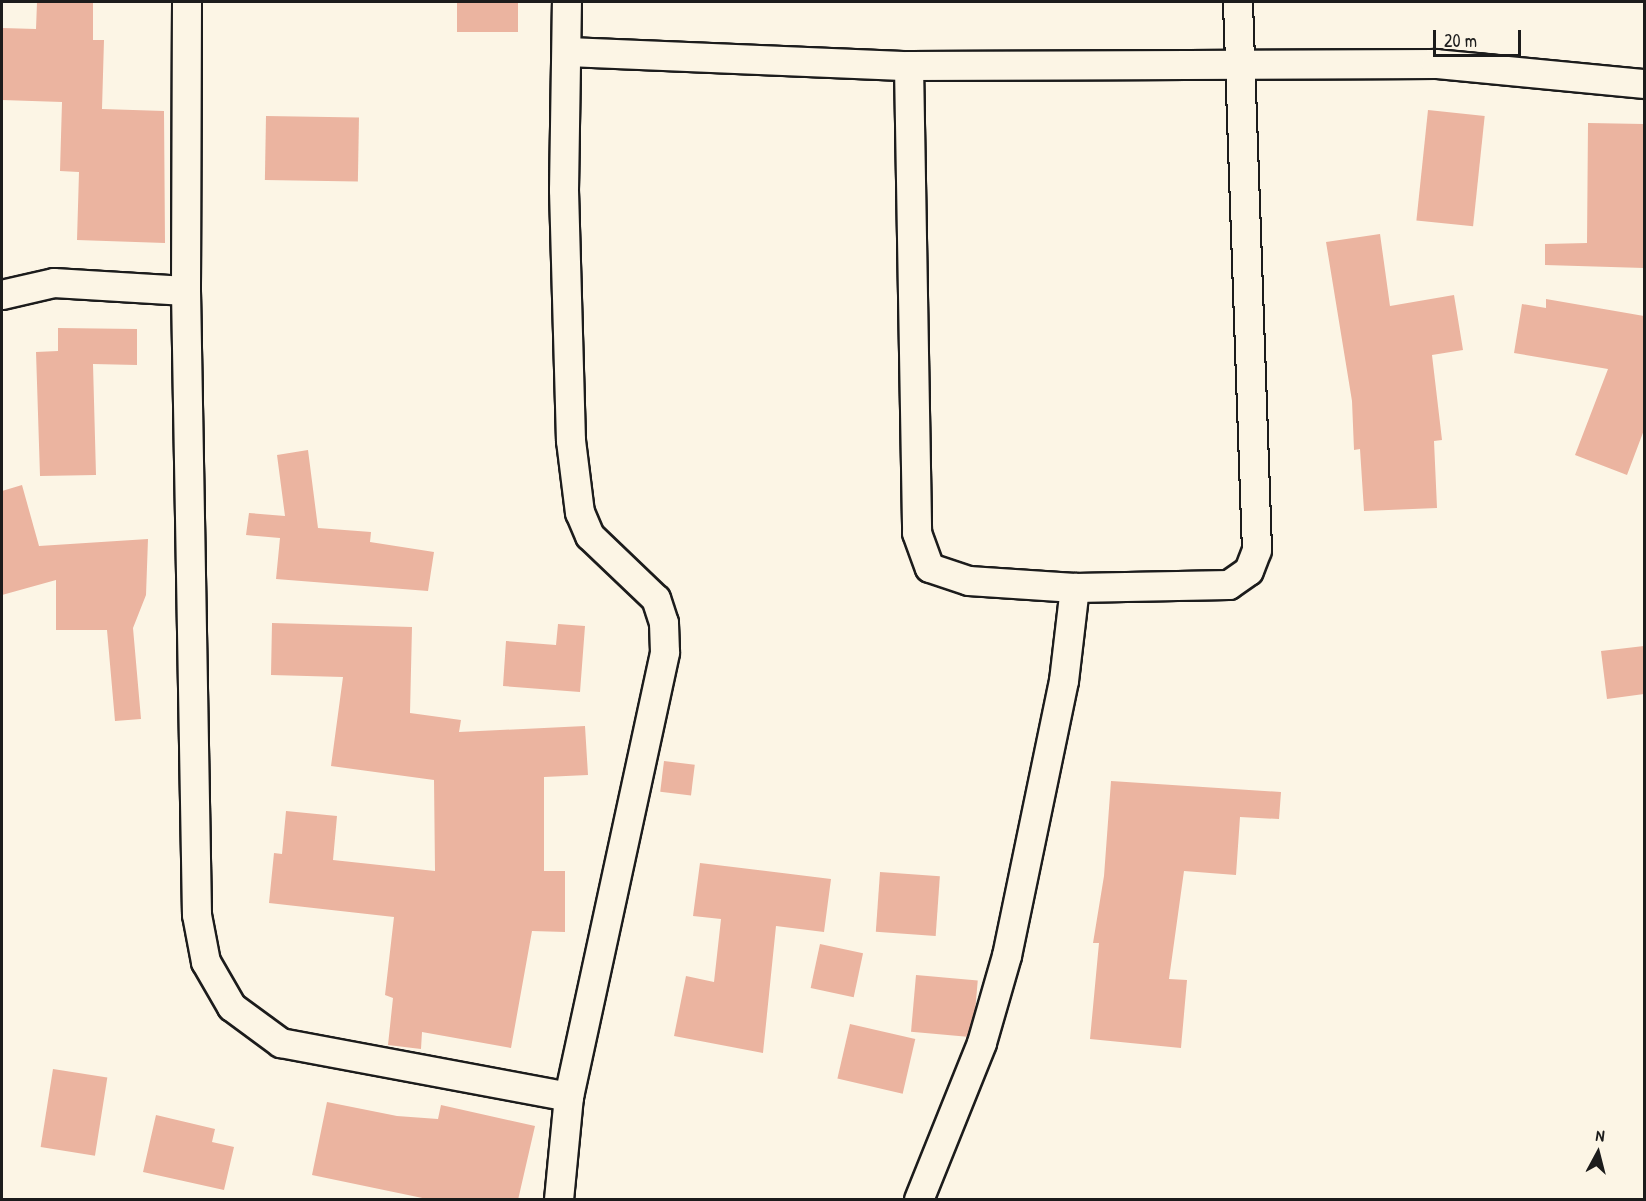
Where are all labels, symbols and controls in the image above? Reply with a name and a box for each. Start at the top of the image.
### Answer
scale bar [1436,18,1524,56]
text: 20 m [1444,28,1477,53]
north arrow [1568,1123,1628,1183]
text: N [1595,1124,1606,1147]

